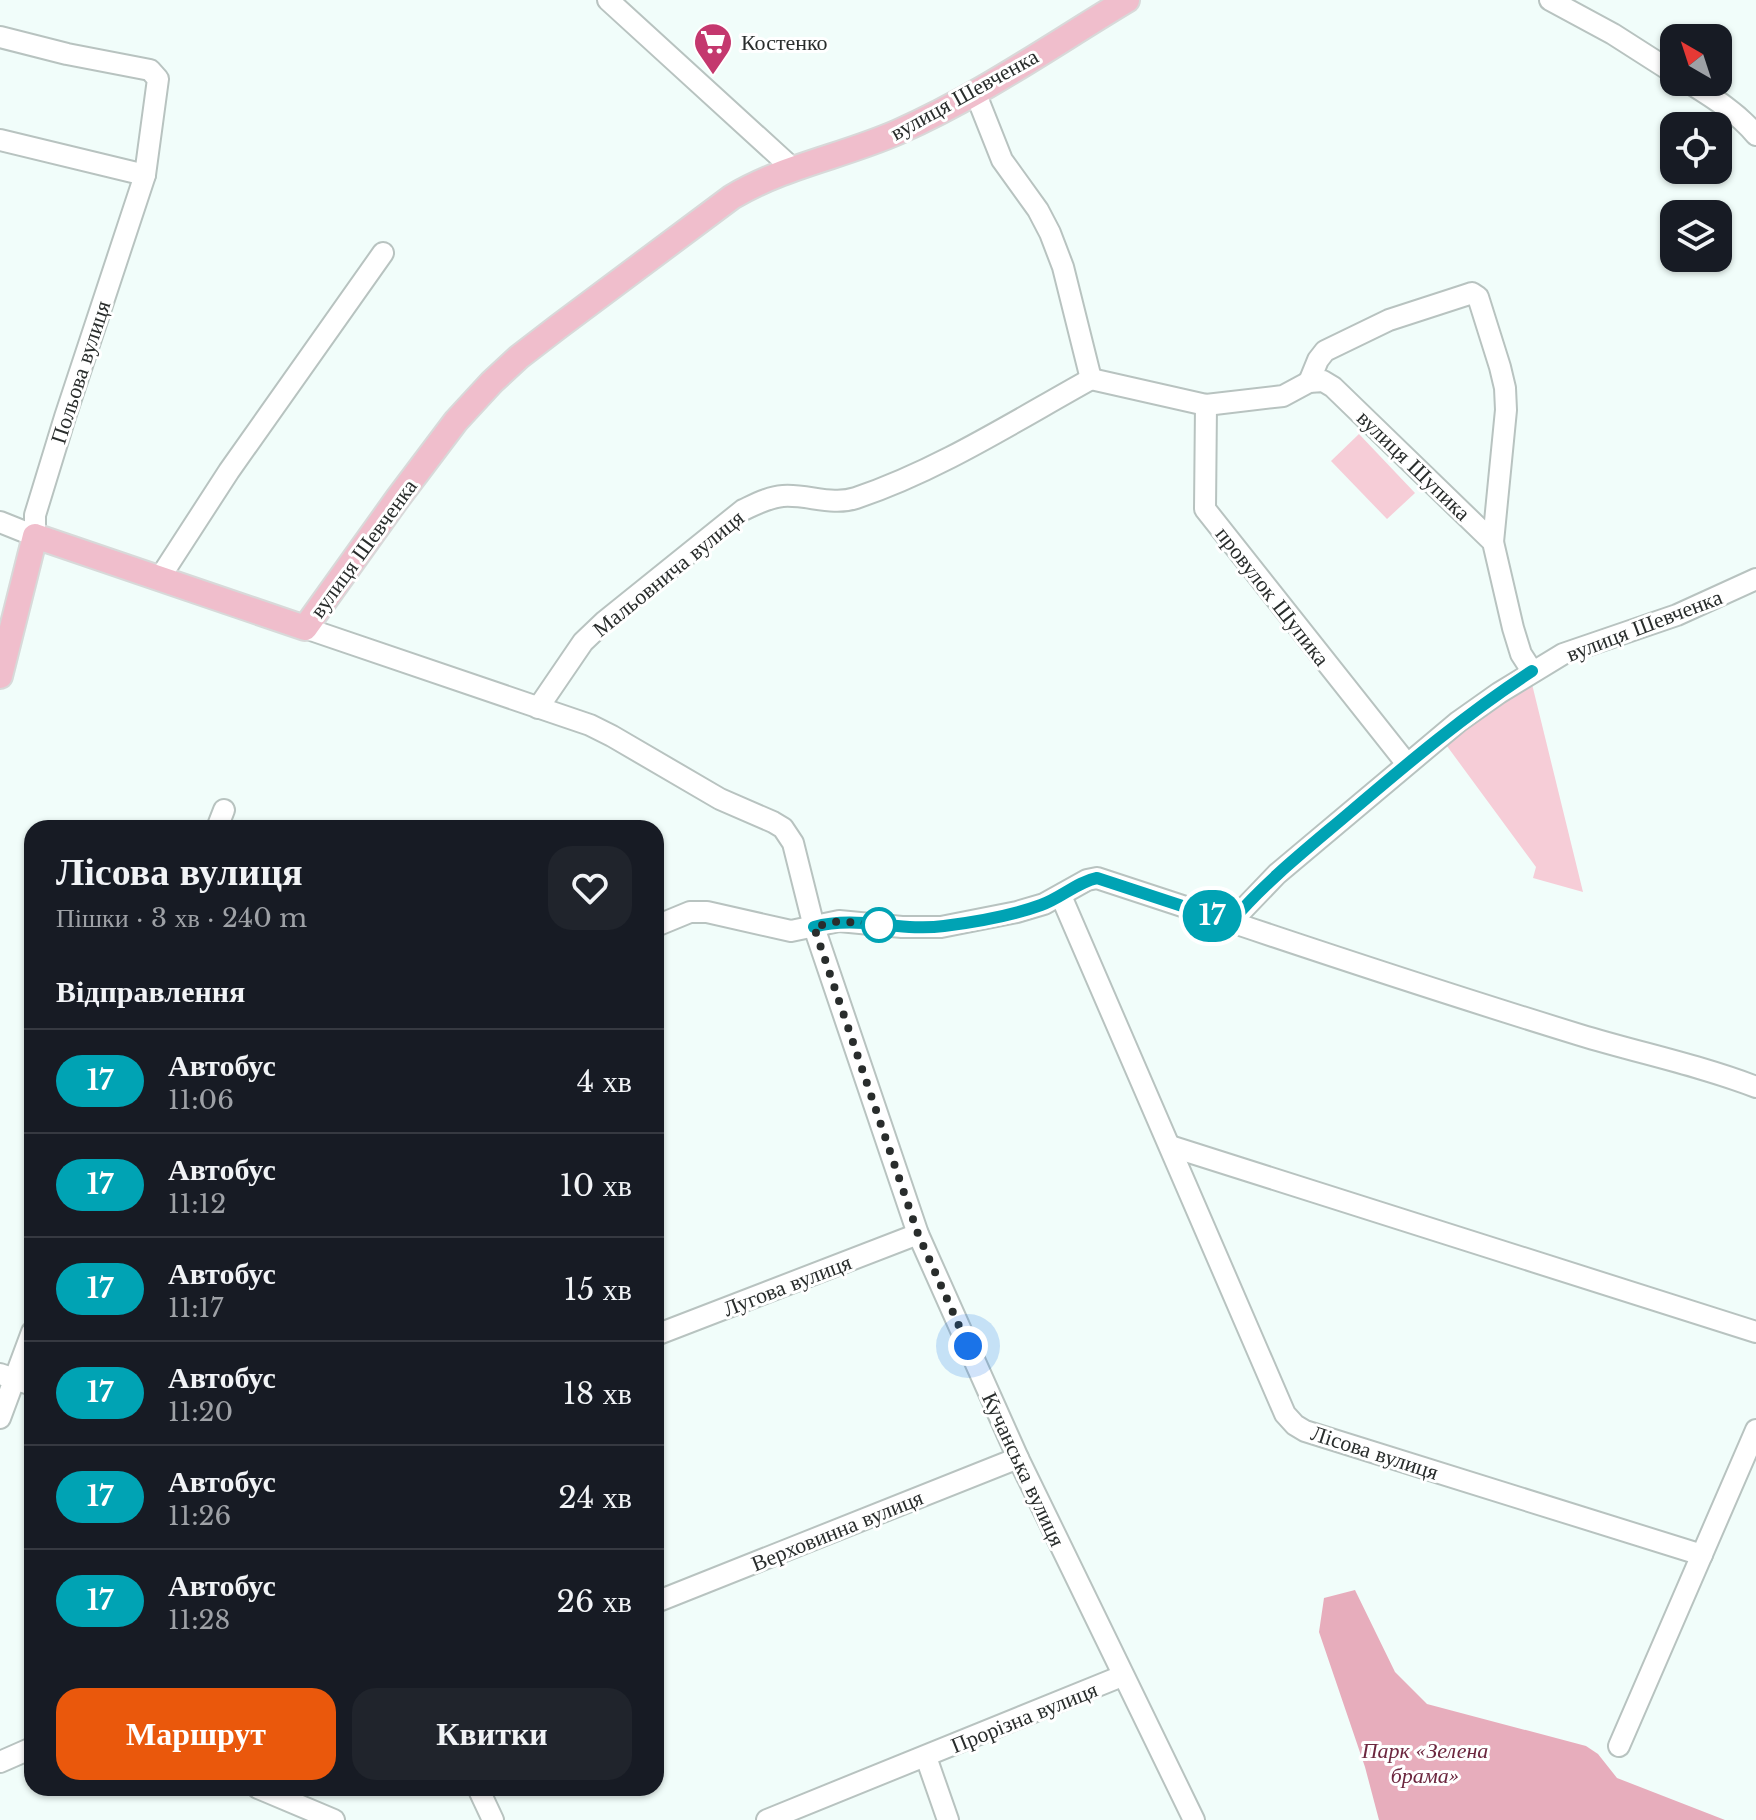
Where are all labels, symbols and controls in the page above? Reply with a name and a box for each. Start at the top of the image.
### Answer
supermarket icon: Костенко [692,21,734,76]
north arrow [1660,24,1732,96]
map controls [1660,24,1732,272]
place label: Костенко [741,29,828,56]
street label: вулиця Шевченка [886,43,1043,146]
button: locate [1660,112,1732,184]
button: layers [1660,200,1732,272]
street label: Польова вулиця [45,297,116,447]
street label: вулиця Шупика [1351,404,1476,526]
street label: вулиця Шевченка [304,473,423,623]
street label: Мальовнича вулиця [587,504,749,643]
street label: провулок Шупика [1210,521,1335,671]
street label: вулиця Шевченка [1562,583,1726,668]
button: heart [548,846,632,930]
text: Лісова вулиця [56,848,303,895]
line badge: 17 [1176,890,1248,942]
text: 17 [1199,898,1225,933]
text: Пішки · 3 хв · 240 m [56,902,307,934]
unlabelled marker [862,908,896,942]
text: Відправлення [56,973,245,1010]
text: Автобус [168,1047,276,1084]
text: 17 [87,1063,113,1098]
text: 4 хв [577,1063,632,1100]
text: 11:06 [168,1084,234,1116]
text: Автобус [168,1151,276,1188]
text: 17 [87,1167,113,1202]
text: 10 хв [559,1167,632,1204]
text: 11:12 [168,1188,226,1220]
street label: Лугова вулиця [719,1249,855,1322]
text: Автобус [168,1255,276,1292]
text: 17 [87,1271,113,1306]
text: 15 хв [564,1271,632,1308]
text: 11:17 [168,1292,223,1324]
your location [948,1326,988,1366]
text: Автобус [168,1359,276,1396]
text: 17 [87,1375,113,1410]
text: 18 хв [563,1375,632,1412]
street label: Кучанська вулиця [976,1388,1071,1551]
text: 11:20 [168,1396,233,1428]
street label: Лісова вулиця [1308,1419,1442,1486]
text: Автобус [168,1463,276,1500]
text: 17 [87,1479,113,1514]
text: 24 хв [558,1479,632,1516]
street label: Верховинна вулиця [747,1484,927,1577]
text: 11:26 [168,1500,231,1532]
text: Автобус [168,1567,276,1604]
text: 17 [87,1583,113,1618]
text: 26 хв [556,1583,632,1620]
text: 11:28 [168,1604,230,1636]
street label: Прорізна вулиця [947,1676,1101,1759]
button: Маршрут [56,1688,336,1780]
button: Квитки [352,1688,632,1780]
park label: Парк «Зелена брама» [1361,1737,1488,1789]

